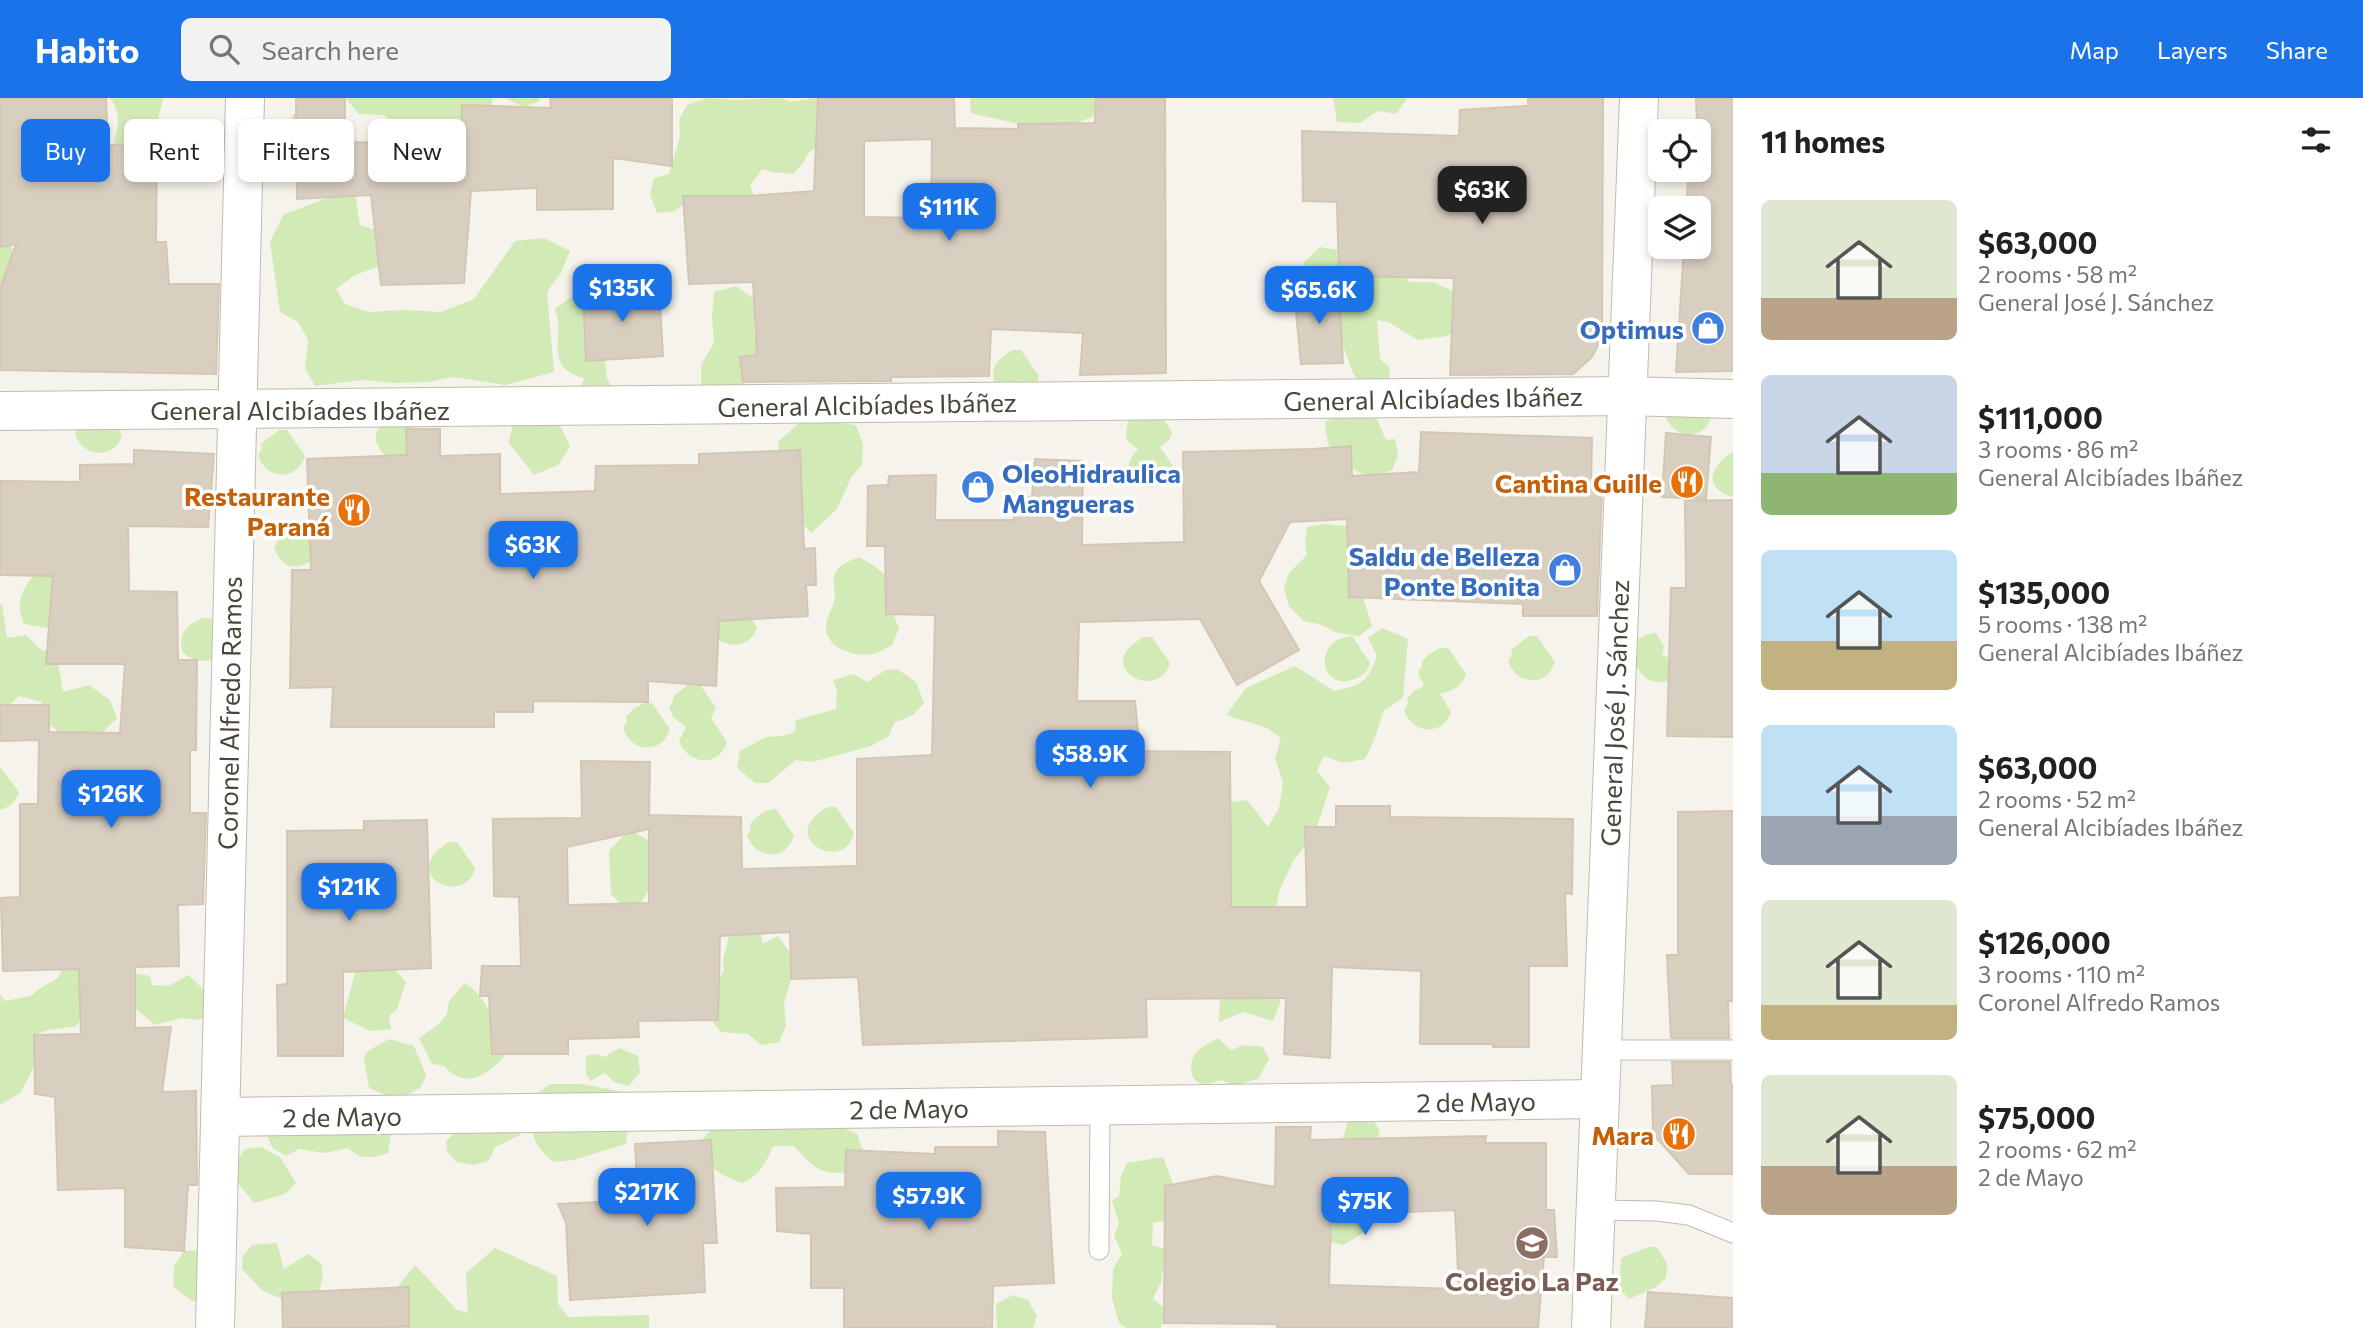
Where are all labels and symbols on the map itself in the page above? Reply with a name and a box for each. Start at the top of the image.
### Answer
pin: $63K [1441,166,1523,226]
pin: $111K [900,184,998,243]
pin: $135K [573,264,671,324]
pin: $65.6K [1262,266,1376,326]
shop icon: Optimus [1689,309,1727,347]
place label: Optimus [1580,313,1684,344]
street label: General Alcibíades Ibáñez [1283,380,1583,416]
street label: General Alcibíades Ibáñez [717,386,1017,422]
street label: General Alcibíades Ibáñez [150,394,450,425]
place label: OleoHidraulica Mangueras [1002,457,1181,518]
restaurant icon: Cantina Guille [1668,463,1706,501]
place label: Cantina Guille [1495,467,1662,498]
shop icon: OleoHidraulica Mangueras [959,468,997,506]
place label: Restaurante Paraná [184,480,330,541]
restaurant icon: Restaurante Paraná [335,491,373,529]
pin: $63K [492,522,574,581]
place label: Saldu de Belleza Ponte Bonita [1349,540,1540,601]
shop icon: Saldu de Belleza Ponte Bonita [1546,551,1584,589]
street label: Coronel Alfredo Ramos [211,576,247,850]
street label: General José J. Sánchez [1594,579,1634,847]
pin: $58.9K [1033,730,1147,790]
pin: $126K [62,770,160,830]
pin: $121K [300,864,398,923]
street label: 2 de Mayo [1416,1084,1536,1118]
street label: 2 de Mayo [849,1091,969,1125]
street label: 2 de Mayo [282,1099,402,1133]
restaurant icon: Mara [1660,1115,1698,1153]
place label: Mara [1591,1119,1654,1150]
pin: $217K [598,1168,696,1228]
pin: $57.9K [872,1172,986,1232]
pin: $75K [1324,1178,1406,1237]
school or university icon: Colegio La Paz [1513,1224,1551,1262]
place label: Colegio La Paz [1445,1265,1619,1296]

